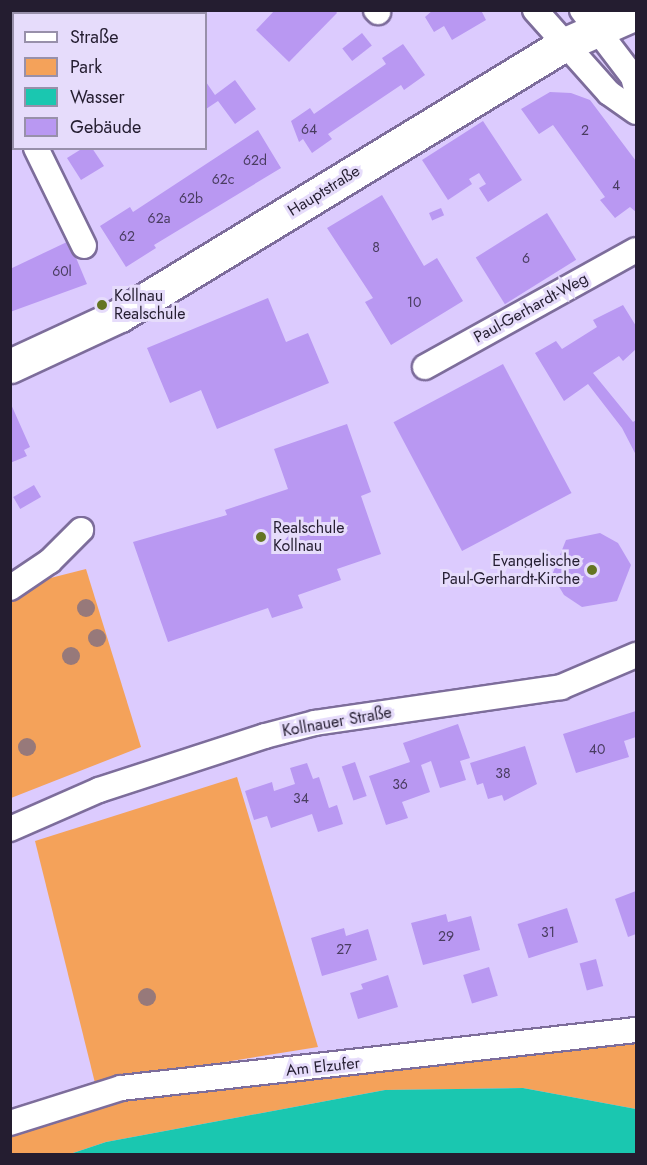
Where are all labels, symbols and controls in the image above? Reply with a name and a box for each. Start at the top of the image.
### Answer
legend [12,12,207,150]
text: Straße [70,24,118,50]
text: Park [70,54,102,80]
text: Wasser [70,84,125,110]
text: Gebäude [70,114,141,140]
house number: 64 [301,121,317,137]
house number: 2 [581,122,589,138]
house number: 62d [243,152,267,168]
street label: Hauptstraße [284,161,364,221]
house number: 62c [212,171,234,187]
house number: 4 [612,177,620,193]
house number: 62b [179,190,203,206]
house number: 62a [148,210,170,226]
house number: 62 [119,228,135,244]
house number: 8 [372,239,380,255]
house number: 6 [522,250,530,266]
house number: 60l [52,263,72,279]
street label: Paul-Gerhardt-Weg [471,269,591,347]
place label: Kollnau Realschule [114,286,185,324]
house number: 10 [407,294,421,310]
marker: Kollnau Realschule [95,298,109,312]
place label: Realschule Kollnau [273,518,344,556]
marker: Realschule Kollnau [254,530,268,544]
place label: Evangelische Paul-Gerhardt-Kirche [442,551,580,589]
marker: Evangelische Paul-Gerhardt-Kirche [585,563,599,577]
street label: Kollnauer Straße [281,703,393,741]
house number: 40 [589,741,605,757]
house number: 38 [495,765,511,781]
house number: 36 [392,776,408,792]
house number: 34 [293,790,309,806]
house number: 31 [541,924,555,940]
house number: 29 [438,928,454,944]
house number: 27 [336,941,352,957]
street label: Am Elzufer [285,1054,361,1080]

